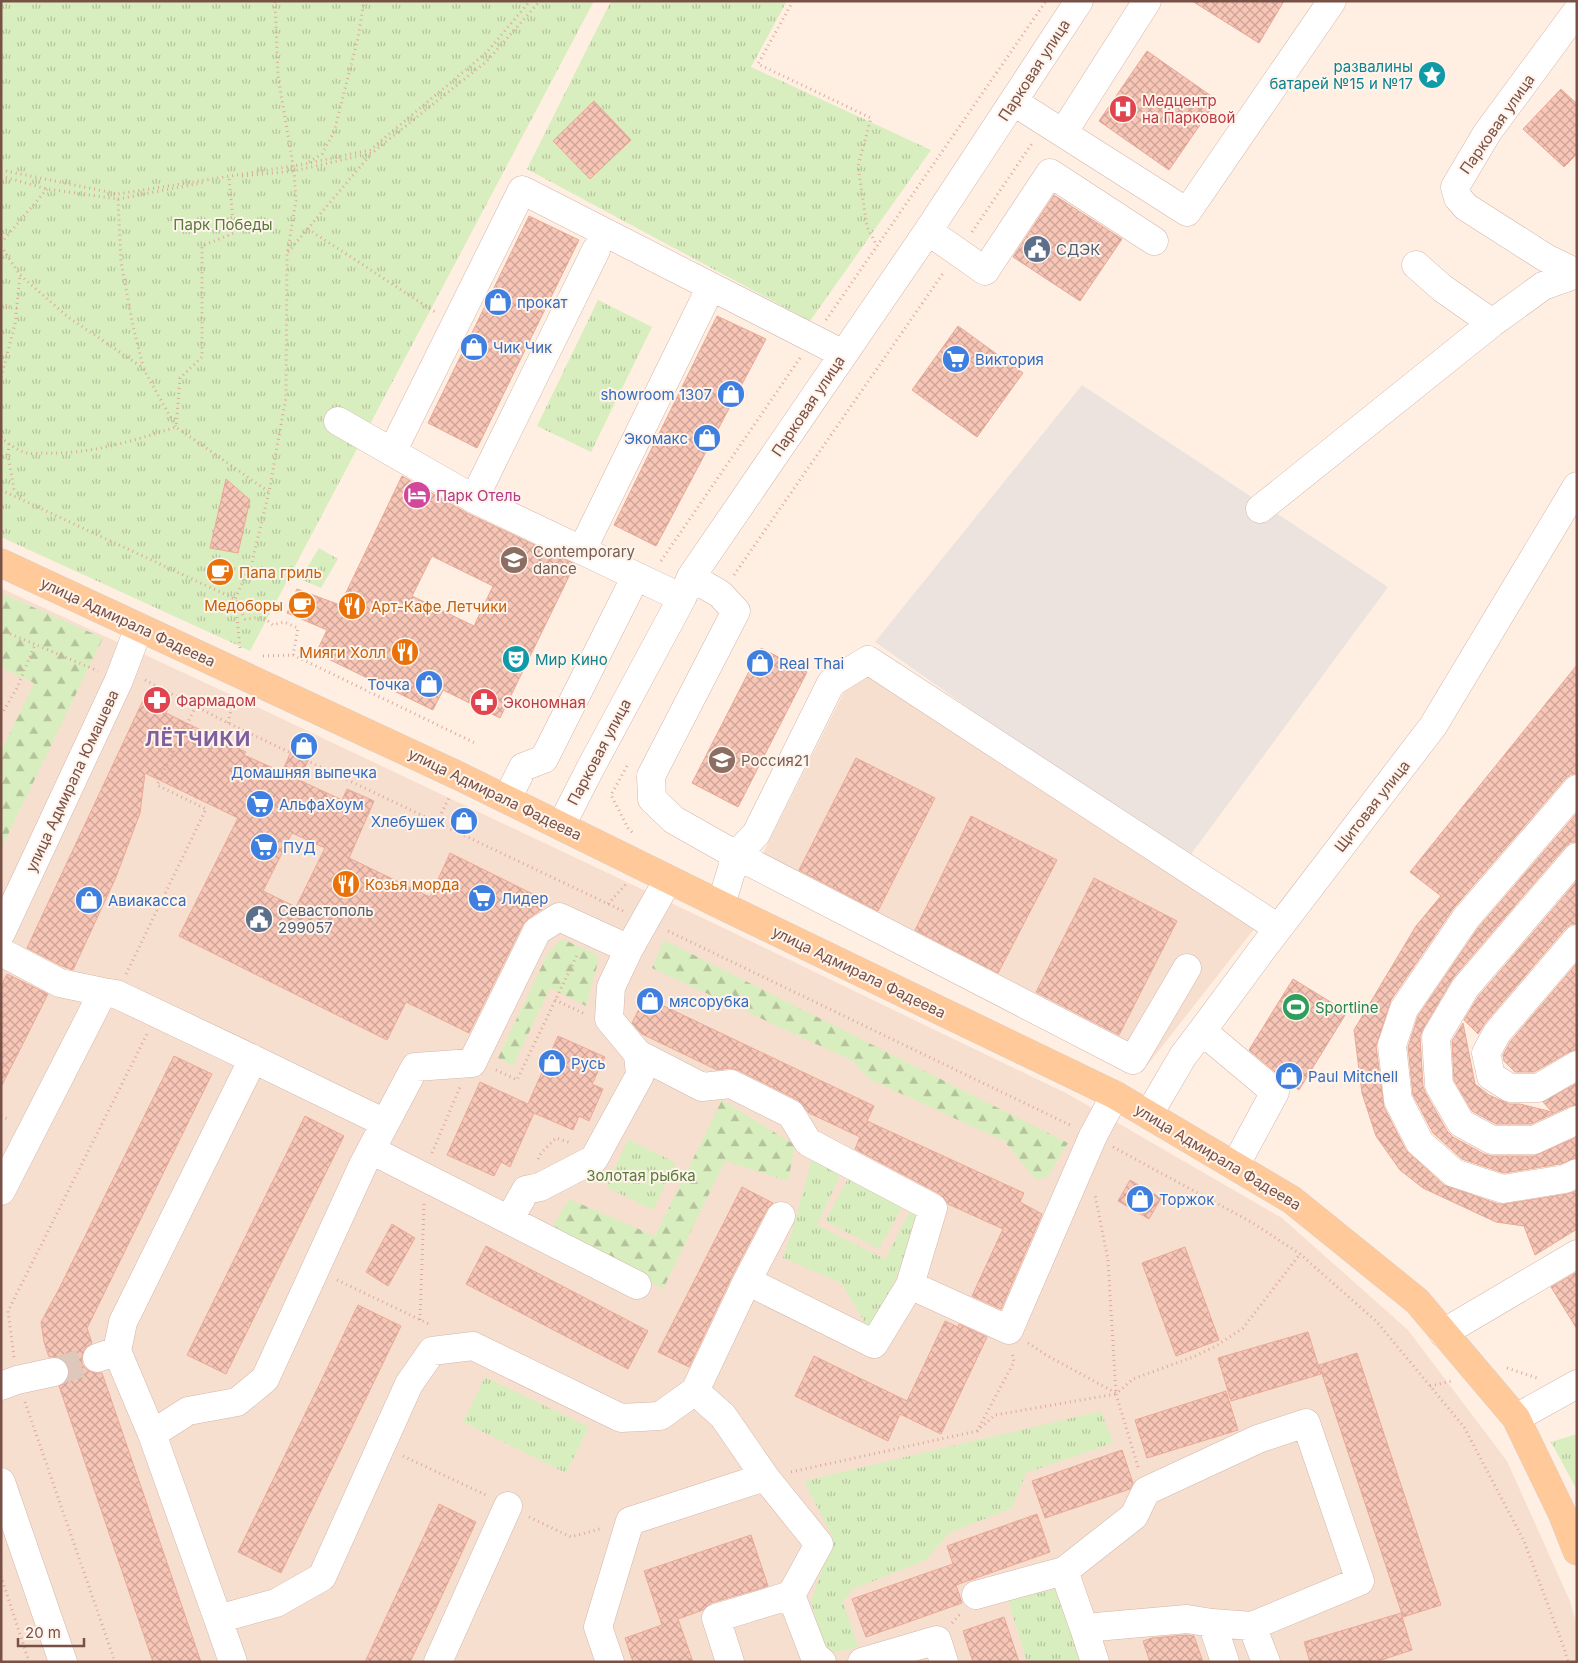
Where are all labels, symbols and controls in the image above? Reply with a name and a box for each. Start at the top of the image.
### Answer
street label: Парковая улица [994,16,1074,124]
place label: развалины батарей №15 и №17 [1269,57,1413,93]
place icon: развалины батарей №15 и №17 [1417,60,1447,90]
street label: Парковая улица [1455,70,1539,178]
place label: Медцентр на Парковой [1142,91,1235,127]
hospital icon: Медцентр на Парковой [1108,94,1138,124]
park label: Парк Победы [173,215,273,234]
public building icon: СДЭК [1022,234,1052,264]
place label: СДЭК [1056,240,1100,259]
shop icon: прокат [483,287,513,317]
place label: прокат [517,293,568,312]
shop icon: Чик Чик [459,332,489,362]
place label: Чик Чик [493,338,552,357]
supermarket icon: Виктория [941,344,971,374]
place label: Виктория [975,350,1044,369]
street label: Парковая улица [767,352,849,460]
shop icon: showroom 1307 [716,379,746,409]
place label: showroom 1307 [600,385,712,404]
shop icon: Экомакс [692,423,722,453]
place label: Экомакс [624,429,688,448]
hotel icon: Парк Отель [402,480,432,510]
place label: Парк Отель [436,486,521,505]
place label: Contemporary dance [533,542,636,578]
school or university icon: Contemporary dance [499,545,529,575]
cafe icon: Папа гриль [205,557,235,587]
place label: Папа гриль [239,563,322,582]
street label: улица Адмирала Фадеева [38,573,218,671]
cafe icon: Медоборы [287,590,317,620]
restaurant icon: Арт-Кафе Летчики [337,591,367,621]
place label: Медоборы [204,596,283,615]
place label: Арт-Кафе Летчики [371,597,507,616]
restaurant icon: Мияги Холл [390,637,420,667]
place label: Мияги Холл [299,643,386,662]
theatre icon: Мир Кино [501,644,531,674]
shop icon: Real Thai [745,648,775,678]
place label: Мир Кино [535,650,608,669]
place label: Real Thai [779,654,844,673]
shop icon: Точка [414,669,444,699]
place label: Точка [367,675,410,694]
pharmacy icon: Фармадом [142,685,172,715]
street label: улица Адмирала Юмашева [21,687,123,875]
pharmacy icon: Экономная [469,687,499,717]
place label: Фармадом [176,691,256,710]
place label: Экономная [503,693,586,712]
street label: Парковая улица [563,696,635,808]
district label: ЛЁТЧИКИ [145,727,251,751]
shop icon: Домашняя выпечка [289,731,319,761]
street label: улица Адмирала Фадеева [405,744,585,844]
school or university icon: Россия21 [707,745,737,775]
place label: Россия21 [741,751,809,770]
street label: Щитовая улица [1330,756,1414,856]
place label: Домашняя выпечка [231,763,377,782]
supermarket icon: АльфаХоум [245,789,275,819]
place label: АльфаХоум [279,795,364,814]
shop icon: Хлебушек [449,806,479,836]
place label: Хлебушек [371,812,445,831]
supermarket icon: ПУД [249,832,279,862]
place label: ПУД [283,838,316,857]
restaurant icon: Козья морда [331,869,361,899]
place label: Козья морда [365,875,459,894]
supermarket icon: Лидер [467,883,497,913]
shop icon: Авиакасса [74,885,104,915]
place label: Лидер [501,889,548,908]
place label: Авиакасса [108,891,186,910]
place label: Севастополь 299057 [278,901,374,937]
public building icon: Севастополь 299057 [244,904,274,934]
street label: улица Адмирала Фадеева [769,922,949,1022]
shop icon: мясорубка [635,986,665,1016]
place label: мясорубка [669,992,749,1011]
sports icon: Sportline [1281,992,1311,1022]
place label: Sportline [1315,998,1378,1017]
shop icon: Русь [537,1048,567,1078]
place label: Русь [571,1054,606,1073]
shop icon: Paul Mitchell [1274,1061,1304,1091]
place label: Paul Mitchell [1308,1067,1398,1086]
street label: улица Адмирала Фадеева [1131,1100,1305,1214]
park label: Золотая рыбка [586,1166,696,1185]
shop icon: Торжок [1125,1184,1155,1214]
place label: Торжок [1159,1190,1214,1209]
scale bar [18,1616,84,1648]
text: 20 m [25,1623,61,1642]

